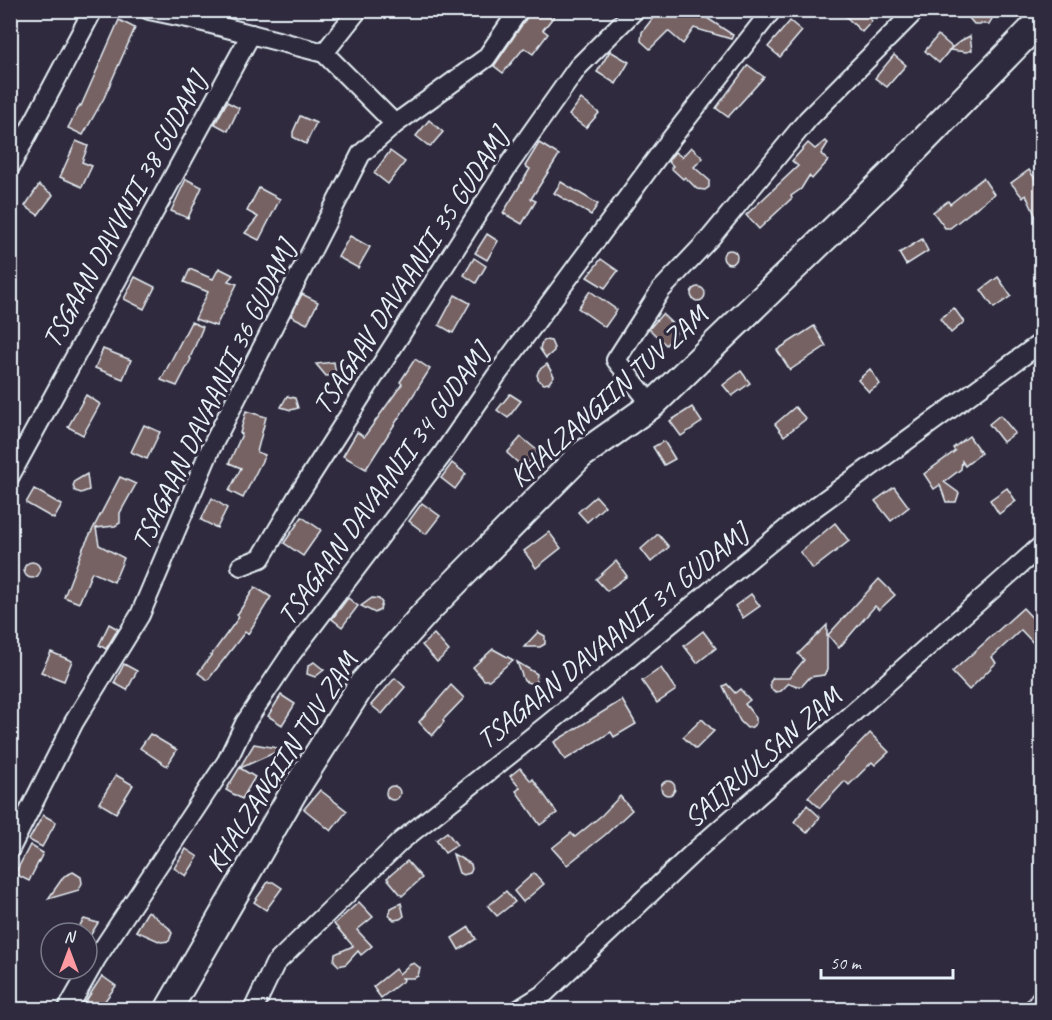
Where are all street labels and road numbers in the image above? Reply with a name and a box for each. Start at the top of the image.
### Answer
street label: TSGAAN DAVVNII 38 GUDAMJ [34,62,216,354]
street label: TSAGAAV DAVAANII 35 GUDAMJ [304,118,518,421]
street label: TSAGAAN DAVAANII 36 GUDAMJ [123,231,305,555]
street label: KHALZANGIIN TUV ZAM [502,297,716,494]
street label: TSAGAAN DAVAANII 34 GUDAMJ [269,333,499,631]
street label: TSAGAAN DAVAANII 31 GUDAMJ [469,513,758,756]
street label: KHALZANGIIN TUV ZAM [197,644,366,878]
street label: SAIJRUULSAN ZAM [676,678,849,835]

